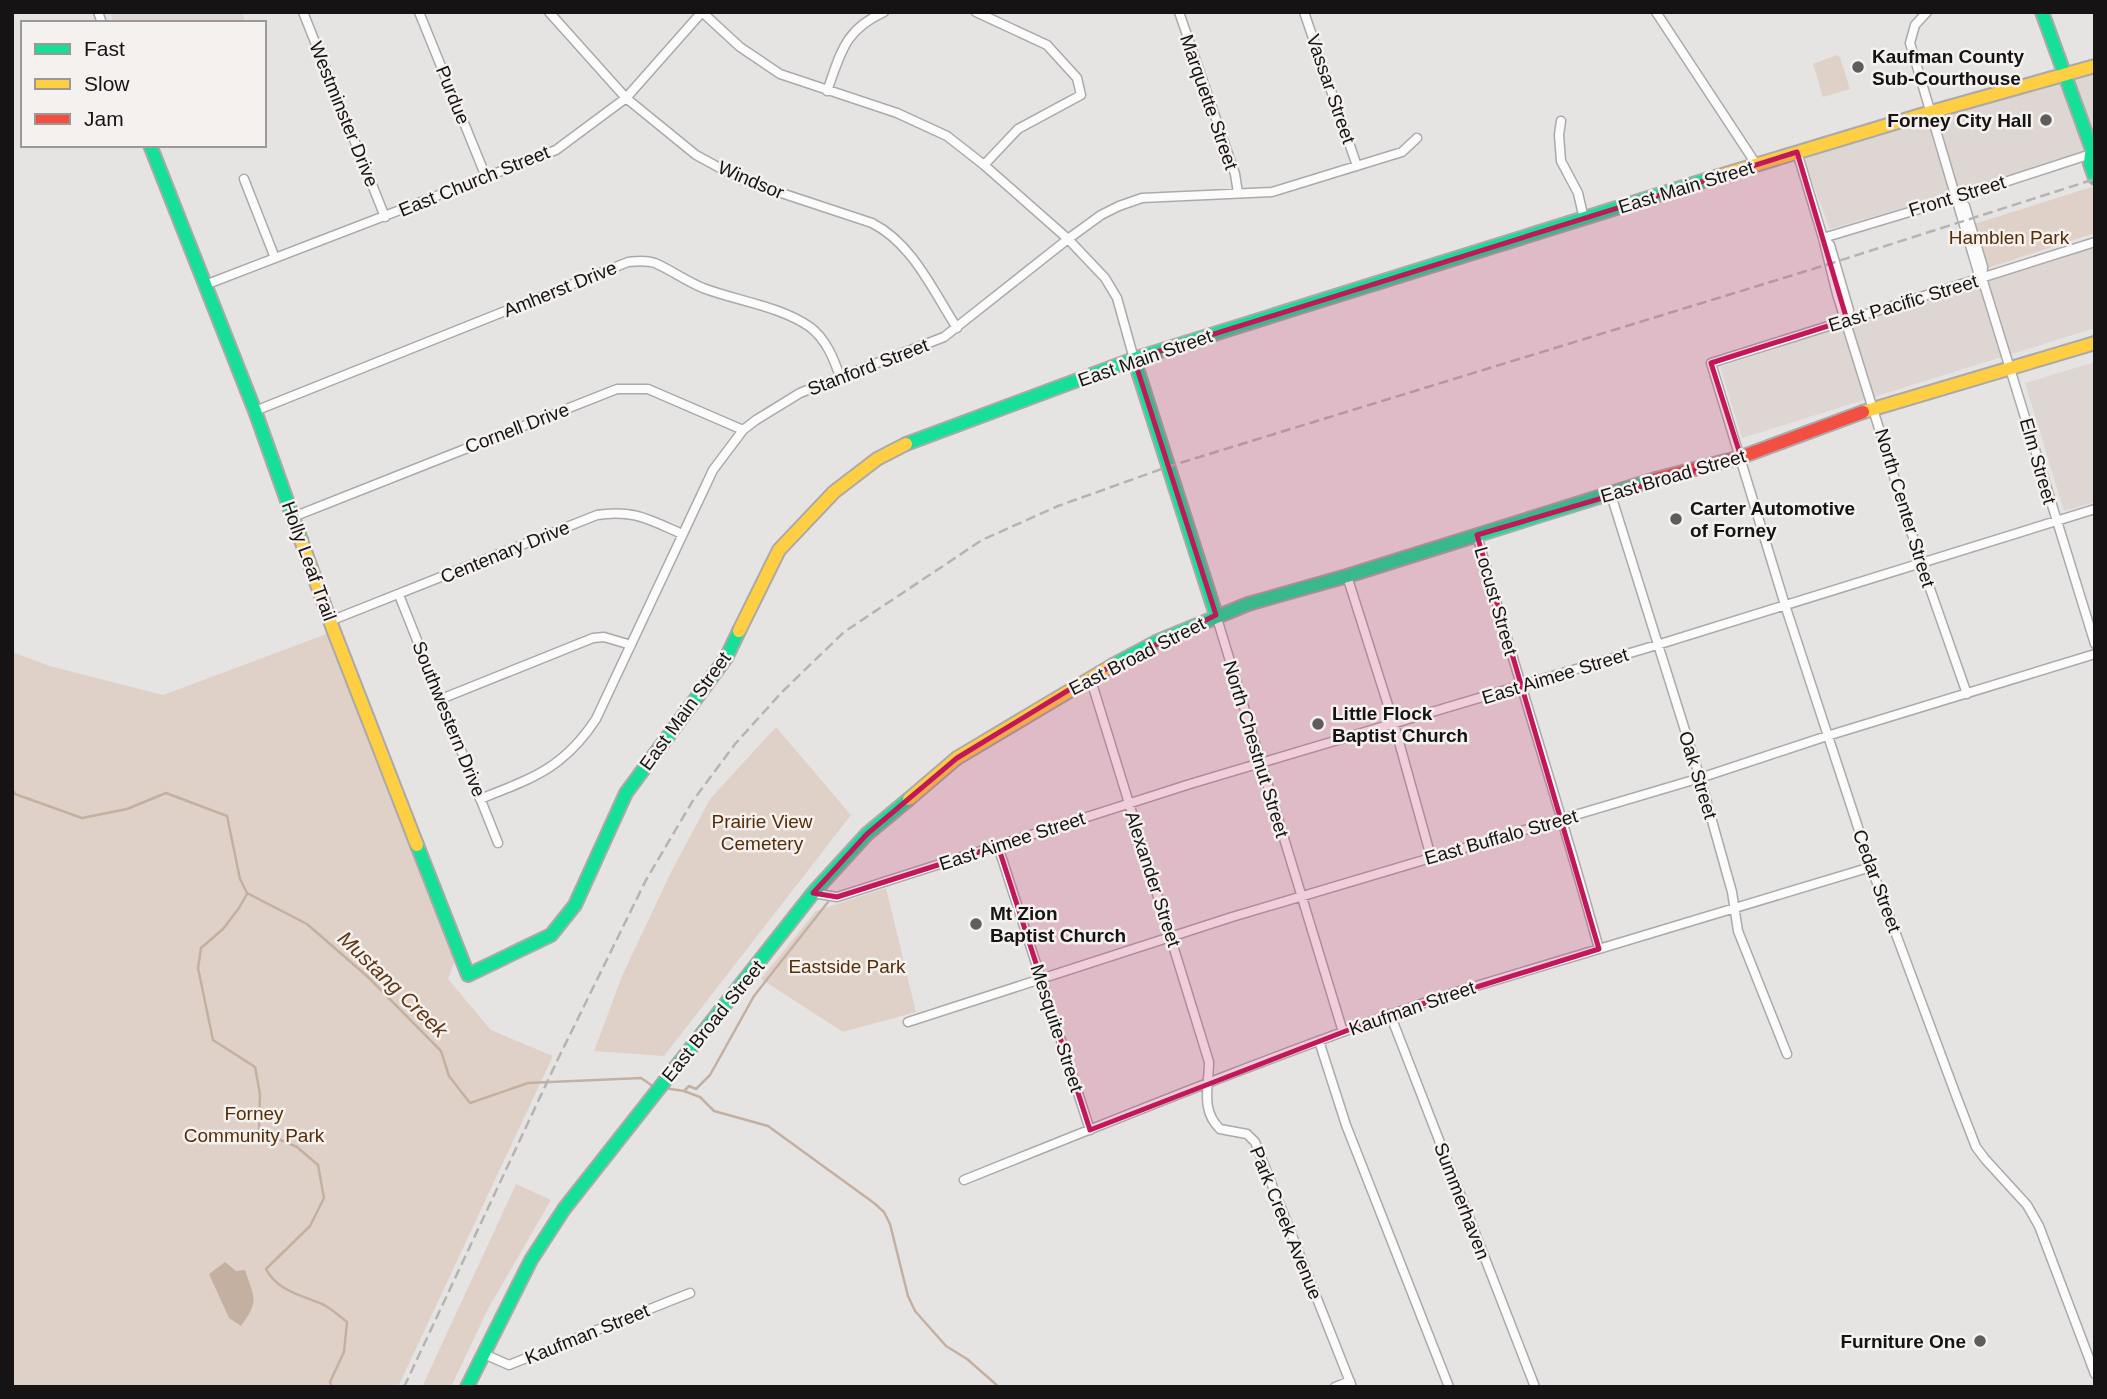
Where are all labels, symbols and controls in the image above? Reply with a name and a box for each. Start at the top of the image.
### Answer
legend [21,21,266,147]
street label: Marquette Street [1176,32,1242,173]
street label: Vassar Street [1303,32,1360,147]
text: Fast [84,37,125,60]
street label: Westminster Drive [305,38,383,190]
place label: Kaufman County Sub-Courthouse [1872,46,2024,89]
marker: Kaufman County Sub-Courthouse [1850,59,1866,75]
street label: Purdue [432,63,474,127]
text: Slow [84,72,130,95]
text: Jam [84,107,124,130]
place label: Forney City Hall [1887,110,2032,131]
marker: Forney City Hall [2038,112,2054,128]
street label: East Church Street [396,141,553,221]
street label: East Main Street [1616,156,1757,218]
street label: Windsor [715,157,788,204]
street label: Front Street [1906,171,2009,221]
park label: Hamblen Park [1949,227,2070,248]
street label: Amherst Drive [500,257,620,321]
street label: East Pacific Street [1826,270,1981,336]
street label: East Main Street [1075,325,1215,391]
street label: Stanford Street [805,334,932,400]
street label: Cornell Drive [462,399,572,457]
street label: Elm Street [2016,415,2061,507]
street label: North Center Street [1871,426,1939,591]
street label: East Broad Street [1598,445,1749,507]
street label: Holly Leaf Trail [278,498,340,624]
place label: Carter Automotive of Forney [1690,498,1855,541]
marker: Carter Automotive of Forney [1668,511,1684,527]
street label: Centenary Drive [437,517,573,587]
street label: Locust Street [1470,544,1522,658]
street label: East Broad Street [1065,612,1209,699]
street label: Southwestern Drive [408,638,490,800]
street label: East Aimee Street [1479,644,1631,708]
street label: East Main Street [635,647,735,774]
street label: North Chestnut Street [1219,658,1293,841]
place label: Little Flock Baptist Church [1332,703,1468,746]
marker: Little Flock Baptist Church [1310,716,1326,732]
street label: Oak Street [1675,729,1722,822]
street label: East Buffalo Street [1422,805,1581,869]
street label: East Aimee Street [936,807,1088,874]
street label: Alexander Street [1121,808,1185,950]
park label: Prairie View Cemetery [711,811,813,854]
street label: Cedar Street [1849,827,1906,936]
place label: Mt Zion Baptist Church [990,903,1126,946]
marker: Mt Zion Baptist Church [968,916,984,932]
water label: Mustang Creek [334,926,453,1043]
street label: East Broad Street [658,956,769,1086]
park label: Eastside Park [788,956,906,977]
street label: Mesquite Street [1026,961,1088,1095]
street label: Kaufman Street [1346,976,1479,1039]
park label: Forney Community Park [184,1103,325,1146]
street label: Summerhaven [1430,1140,1494,1262]
street label: Park Creek Avenue [1246,1143,1326,1303]
street label: Kaufman Street [522,1299,653,1368]
place label: Furniture One [1840,1331,1966,1352]
marker: Furniture One [1972,1333,1988,1349]

